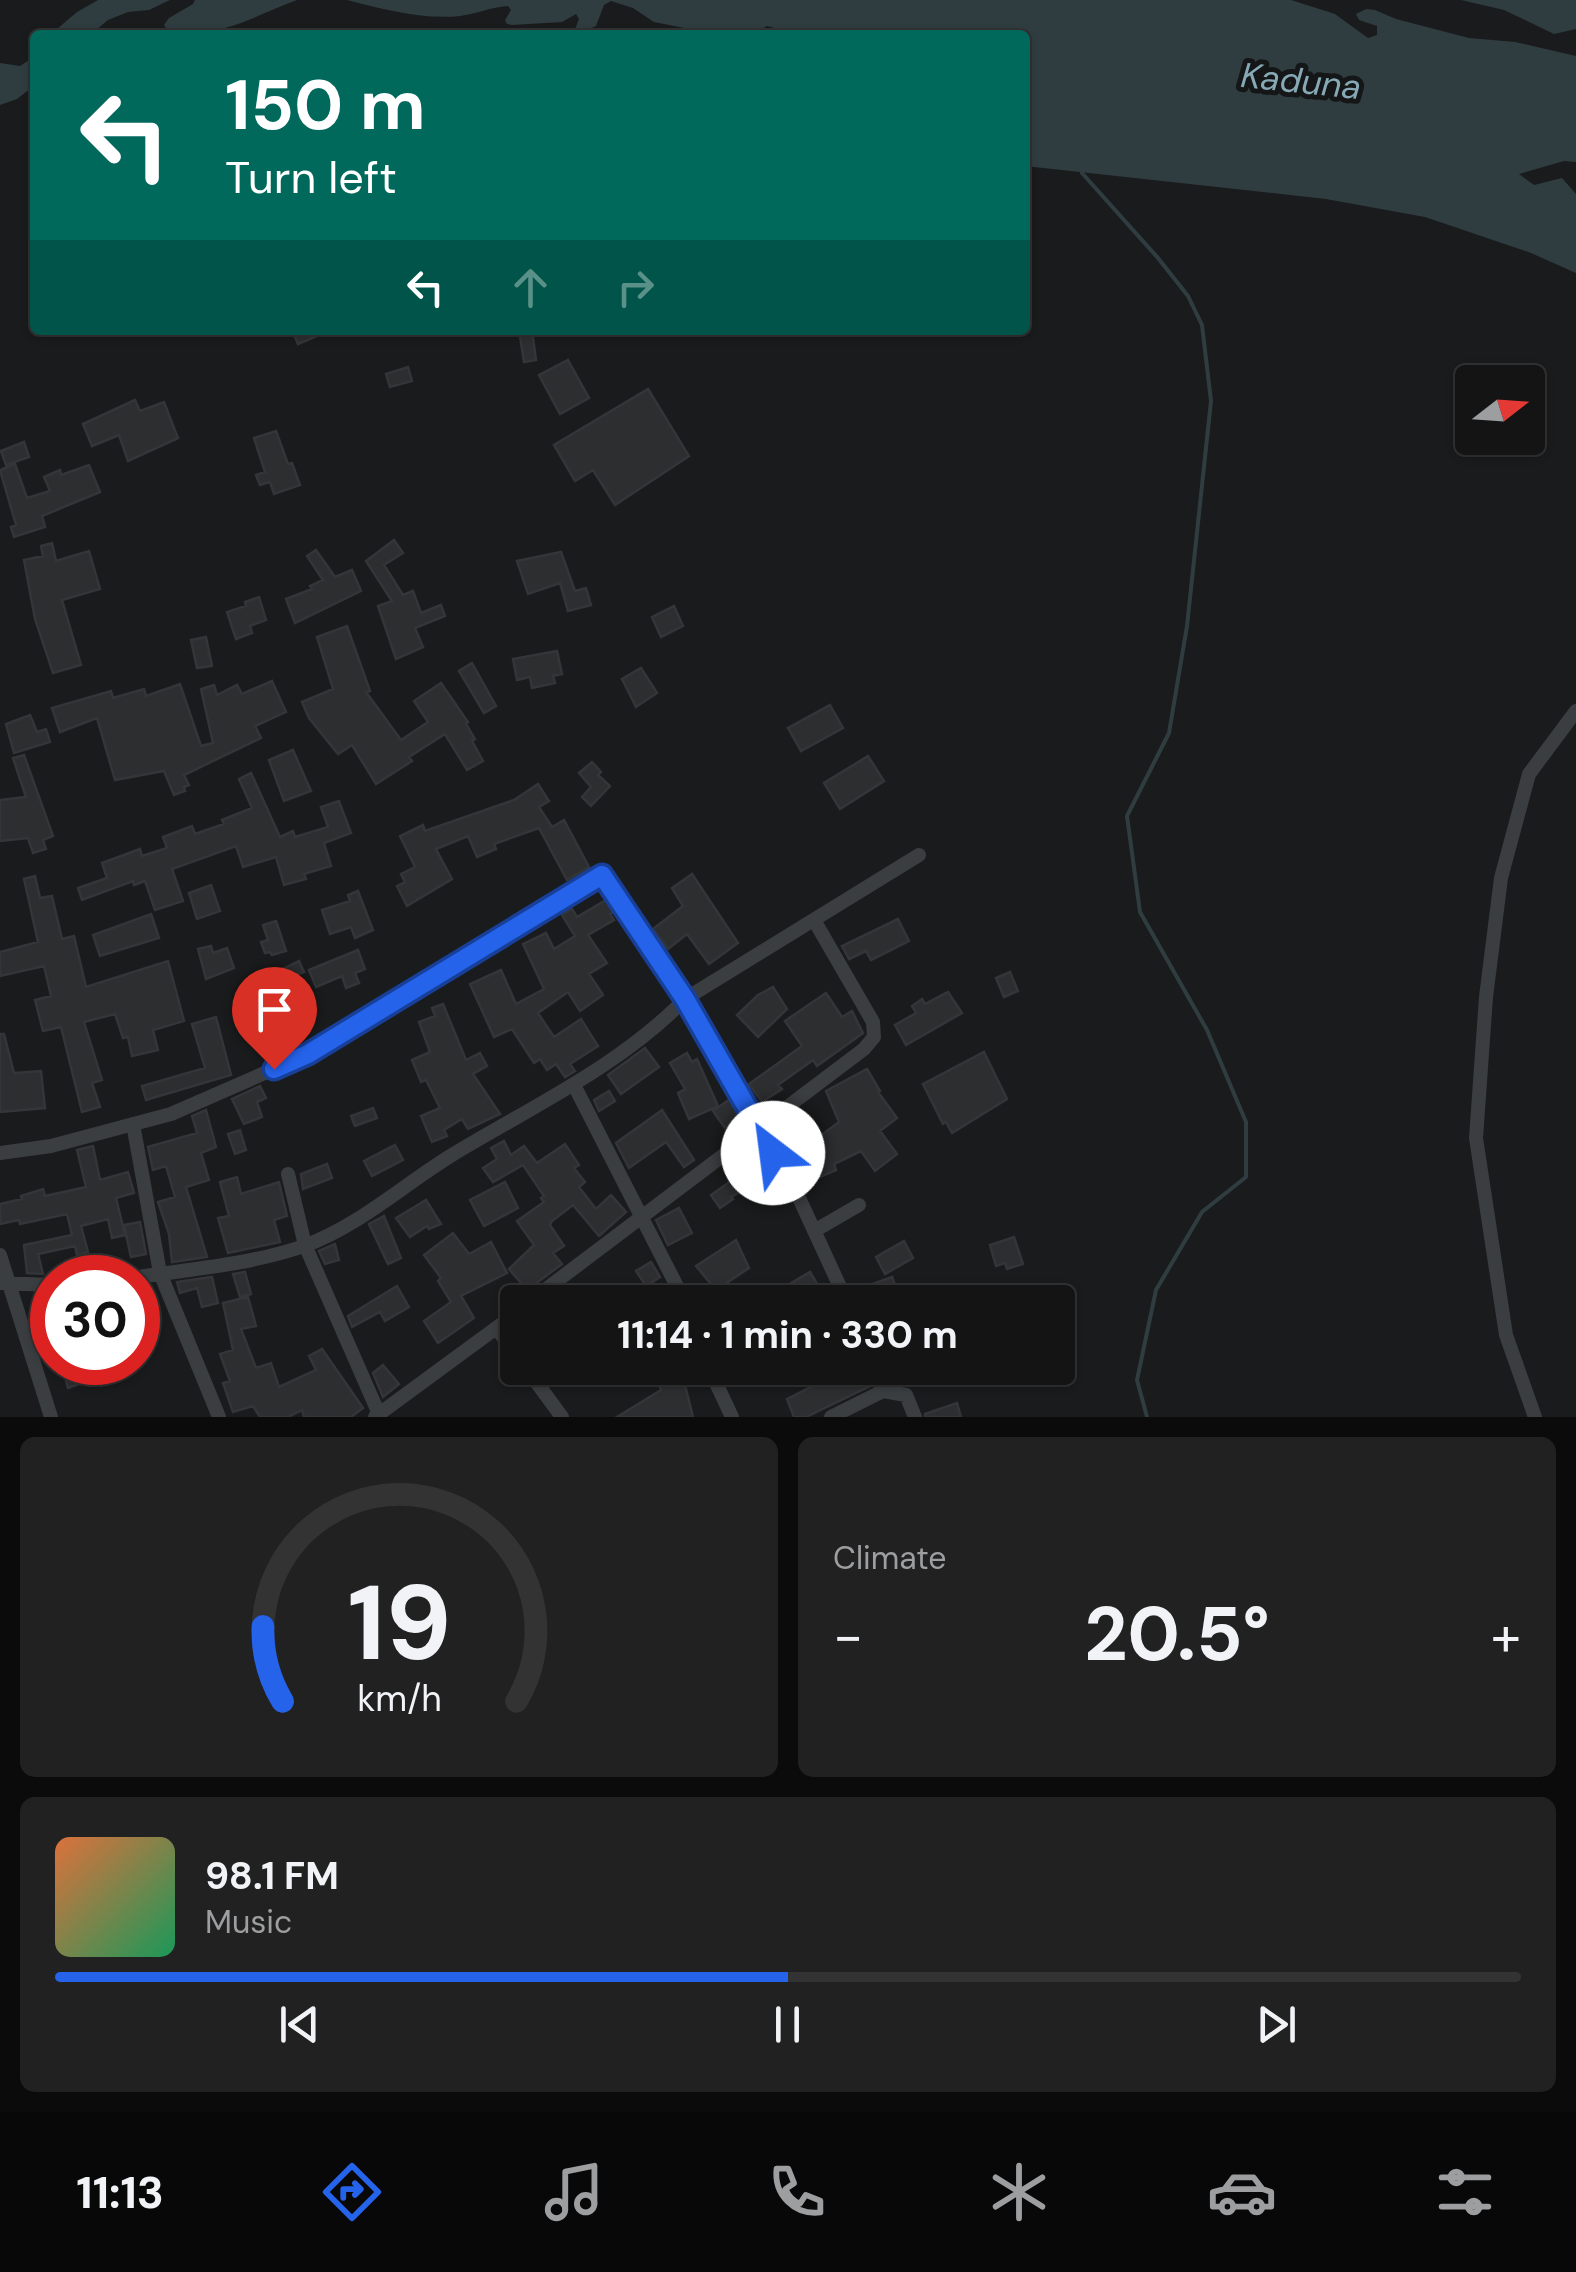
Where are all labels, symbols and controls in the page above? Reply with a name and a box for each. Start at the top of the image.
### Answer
water label: Kaduna [1239,52,1363,110]
text: 150 m [225,60,426,151]
icon: left [60,70,190,200]
text: Turn left [225,148,397,207]
icon: left [398,260,453,315]
icon: ahead [503,260,558,315]
icon: right [608,260,663,315]
north arrow [1455,365,1545,455]
map controls [1455,365,1545,455]
pin [232,967,317,1070]
icon: arrive [247,982,302,1037]
position arrow [721,1101,825,1205]
speed limit sign: 30 [30,1255,160,1385]
text: 11:14 · 1 min · 330 m [617,1310,958,1360]
text: Climate [833,1537,947,1579]
text: 19 [347,1556,451,1691]
text: 20.5° [1084,1586,1270,1683]
text: − [833,1600,863,1672]
text: + [1491,1600,1521,1672]
text: km/h [357,1676,441,1722]
text: 98.1 FM [205,1851,339,1901]
text: Music [205,1901,292,1943]
icon: previous [272,1997,327,2052]
icon: pause [760,1997,815,2052]
icon: next [1249,1997,1304,2052]
icon: directions [317,2157,387,2227]
icon: music [539,2157,609,2227]
icon: phone [762,2157,832,2227]
icon: climate [984,2157,1054,2227]
icon: car [1207,2157,1277,2227]
icon: filters [1430,2157,1500,2227]
text: 11:13 [76,2163,164,2222]

